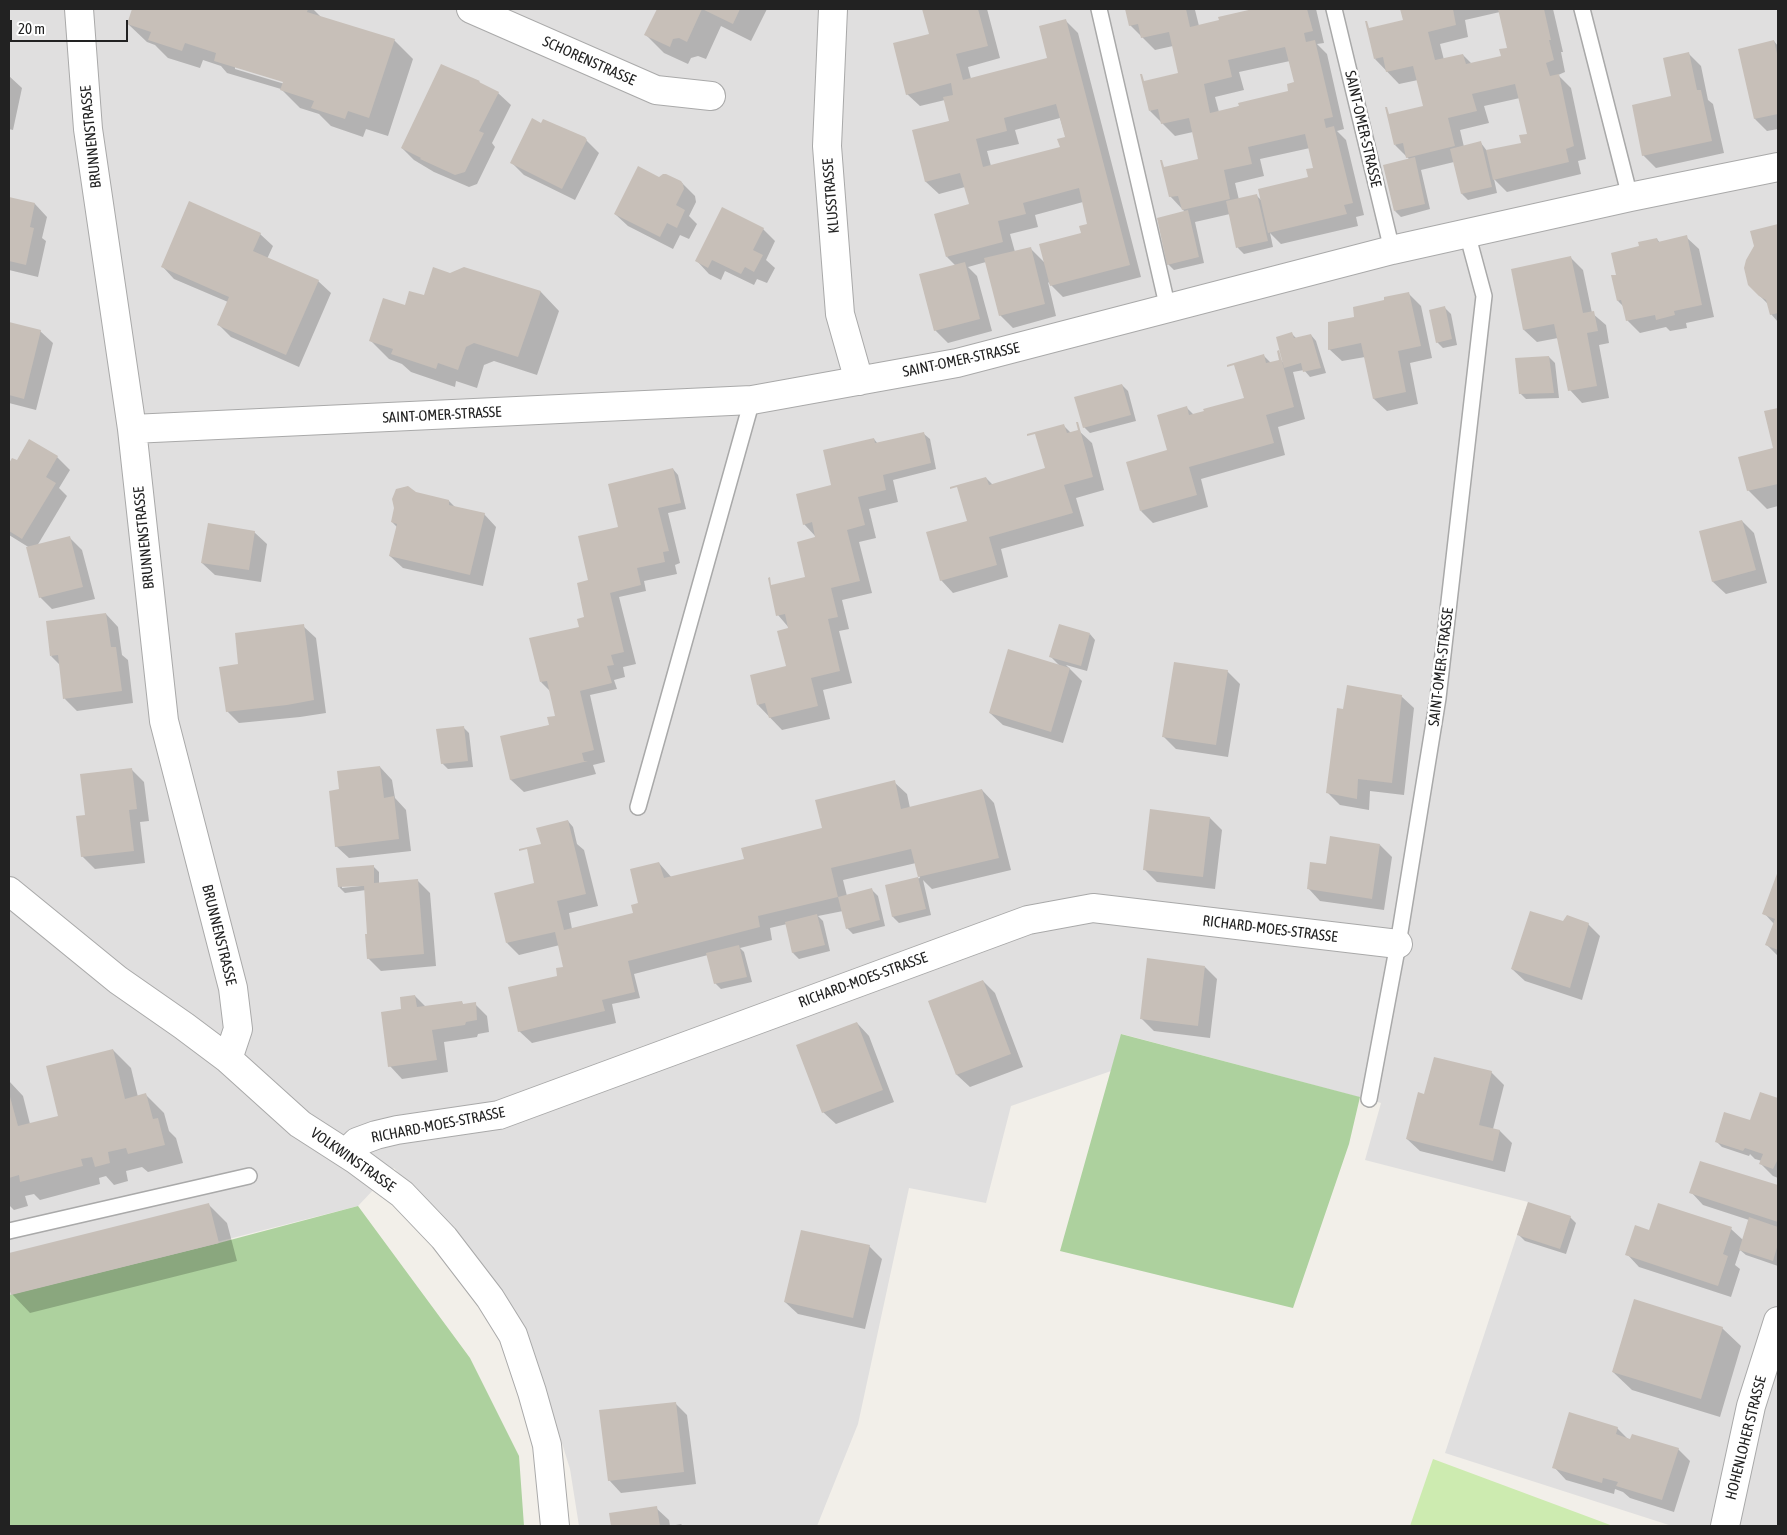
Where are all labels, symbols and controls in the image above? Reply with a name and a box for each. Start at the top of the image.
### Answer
scale bar [12,10,130,42]
text: 20 m [18,20,45,37]
street label: SCHORENSTRASSE [540,32,638,90]
street label: SAINT-OMER-STRASSE [1341,69,1385,189]
street label: BRUNNENSTRASSE [77,85,105,189]
street label: KLUSSTRASSE [819,158,843,234]
street label: SAINT-OMER-STRASSE [901,339,1021,381]
street label: SAINT-OMER-STRASSE [382,403,502,427]
street label: BRUNNENSTRASSE [130,486,158,590]
street label: SAINT-OMER-STRASSE [1425,607,1457,727]
street label: BRUNNENSTRASSE [198,883,240,987]
street label: RICHARD-MOES-STRASSE [1202,912,1338,946]
street label: RICHARD-MOES-STRASSE [796,948,930,1012]
street label: RICHARD-MOES-STRASSE [370,1103,506,1147]
street label: VOLKWINSTRASSE [307,1124,399,1196]
street label: HOHENLOHER STRASSE [1722,1374,1770,1502]

